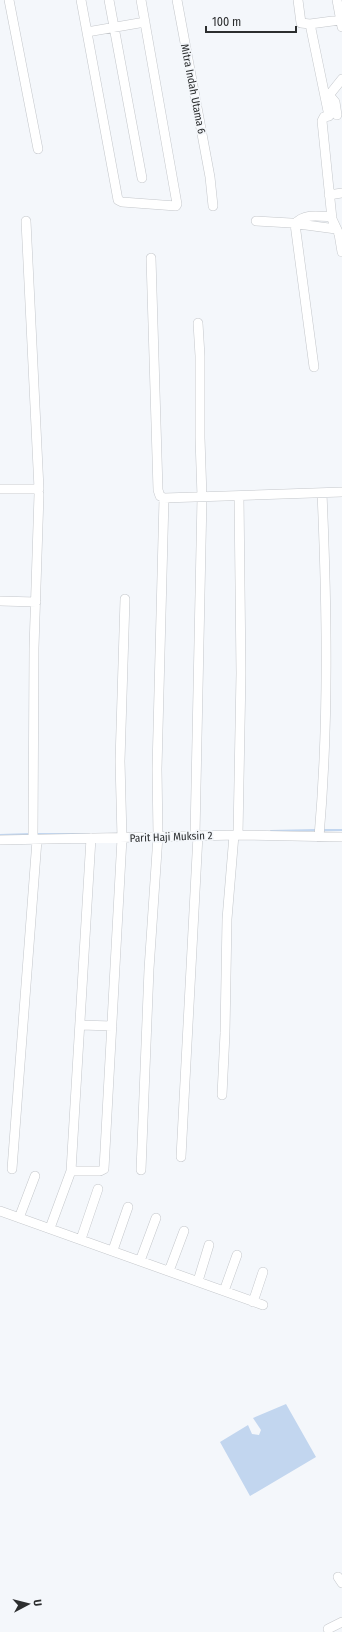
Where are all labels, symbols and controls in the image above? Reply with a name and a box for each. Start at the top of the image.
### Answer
scale bar [206,8,296,34]
text: 100 m [212,15,241,29]
street label: Mitra Indah Utama 6 [178,43,208,136]
street label: Parit Haji Muksin 2 [129,829,213,845]
north arrow [8,1584,48,1624]
text: U [31,1599,44,1607]

